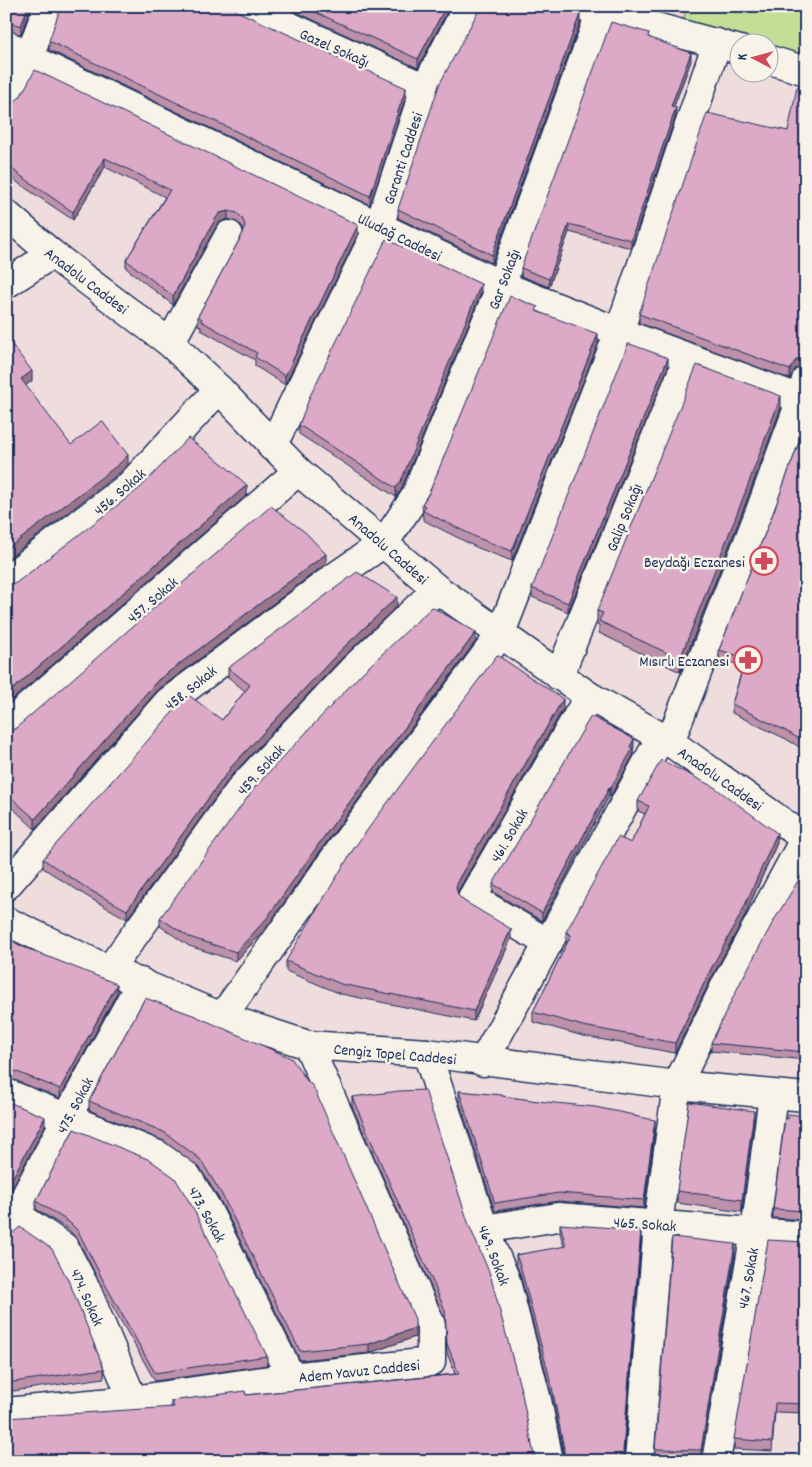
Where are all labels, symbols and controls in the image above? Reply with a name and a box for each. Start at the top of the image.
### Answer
street label: Gazel Sokağı [295,24,373,75]
north arrow [730,32,780,82]
text: K [733,52,753,61]
street label: Garanti Caddesi [379,109,430,208]
street label: Uludağ Caddesi [353,208,445,269]
street label: Anadolu Caddesi [39,243,132,321]
street label: Gar Sokağı [483,246,527,314]
street label: 456. Sokak [89,464,152,522]
street label: Galip Sokağı [601,480,649,555]
street label: Anadolu Caddesi [342,508,433,591]
pharmacy icon: Beydağı Eczanesi [749,546,779,576]
place label: Beydağı Eczanesi [644,552,745,575]
street label: 457. Sokak [123,572,184,630]
pharmacy icon: Mısırlı Eczanesi [733,645,763,675]
place label: Mısırlı Eczanesi [639,651,729,674]
street label: 458. Sokak [160,661,223,717]
street label: 459. Sokak [232,740,291,802]
street label: Anadolu Caddesi [672,742,767,818]
street label: 461. Sokak [485,805,535,868]
street label: Cengiz Topel Caddesi [332,1039,457,1072]
street label: 475. Sokak [52,1074,101,1139]
street label: 473. Sokak [181,1183,231,1247]
street label: 465. Sokak [613,1212,677,1239]
street label: 469. Sokak [471,1222,515,1289]
street label: 467. Sokak [733,1246,766,1311]
street label: 474. Sokak [63,1266,109,1330]
street label: Adem Yavuz Caddesi [298,1355,421,1390]

